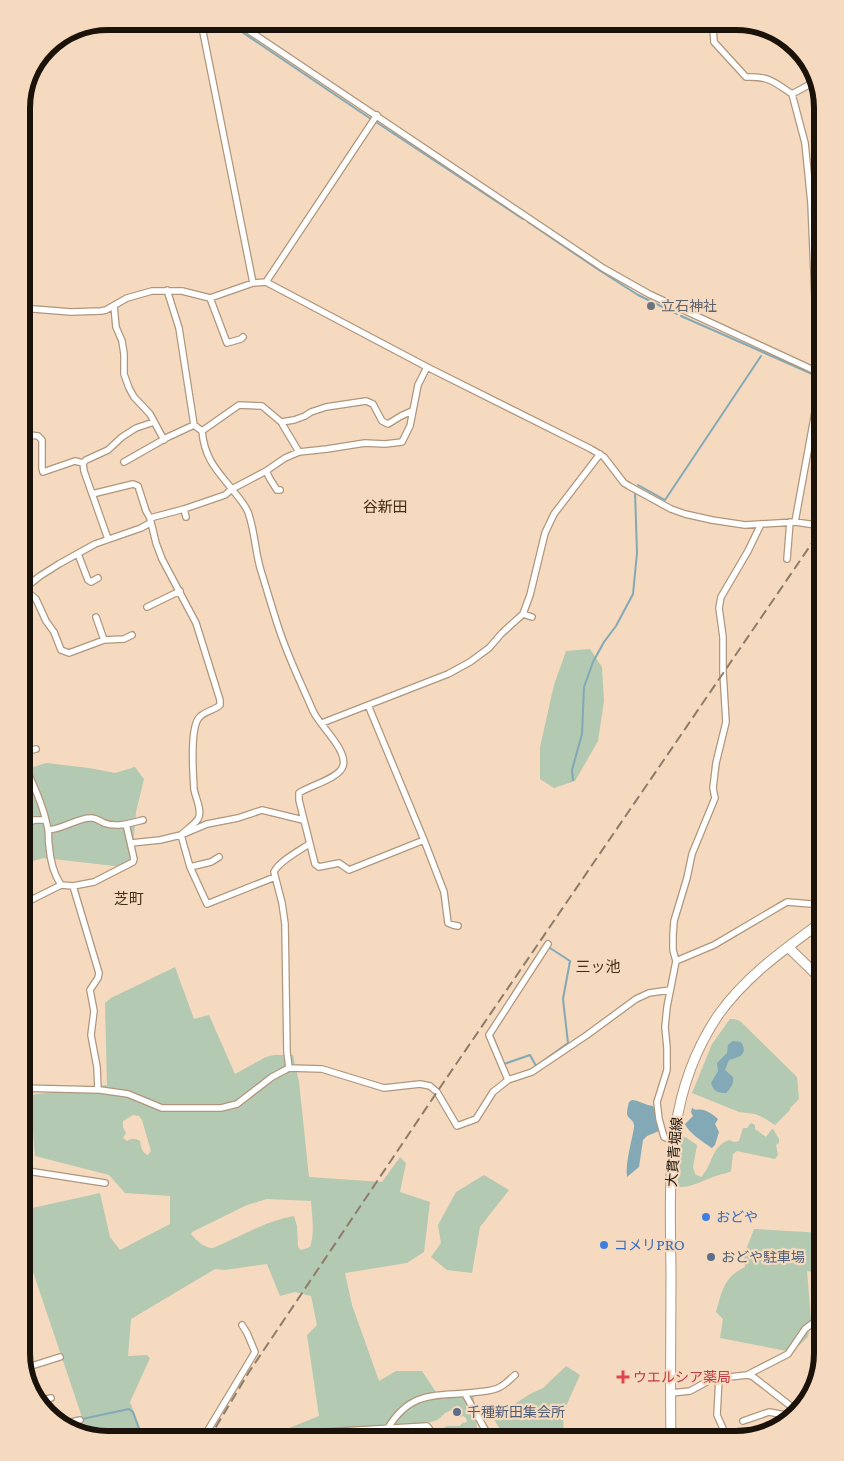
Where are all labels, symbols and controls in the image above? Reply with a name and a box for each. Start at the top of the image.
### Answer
place label: 立石神社 [661,295,717,315]
marker: 立石神社 [645,300,657,312]
district label: 谷新田 [362,494,408,517]
district label: 芝町 [114,886,144,909]
district label: 三ッ池 [575,954,621,977]
street label: 大貫青堀線 [660,1116,686,1188]
place label: おどや [716,1206,758,1226]
marker: おどや [700,1211,712,1223]
place label: コメリPRO [614,1234,685,1254]
marker: コメリPRO [598,1239,610,1251]
place label: おどや駐車場 [721,1246,805,1266]
marker: おどや駐車場 [705,1251,717,1263]
place label: ウエルシア薬局 [633,1366,731,1386]
marker: ウエルシア薬局 [617,1371,629,1383]
place label: 千種新田集会所 [467,1401,565,1421]
marker: 千種新田集会所 [451,1406,463,1418]

